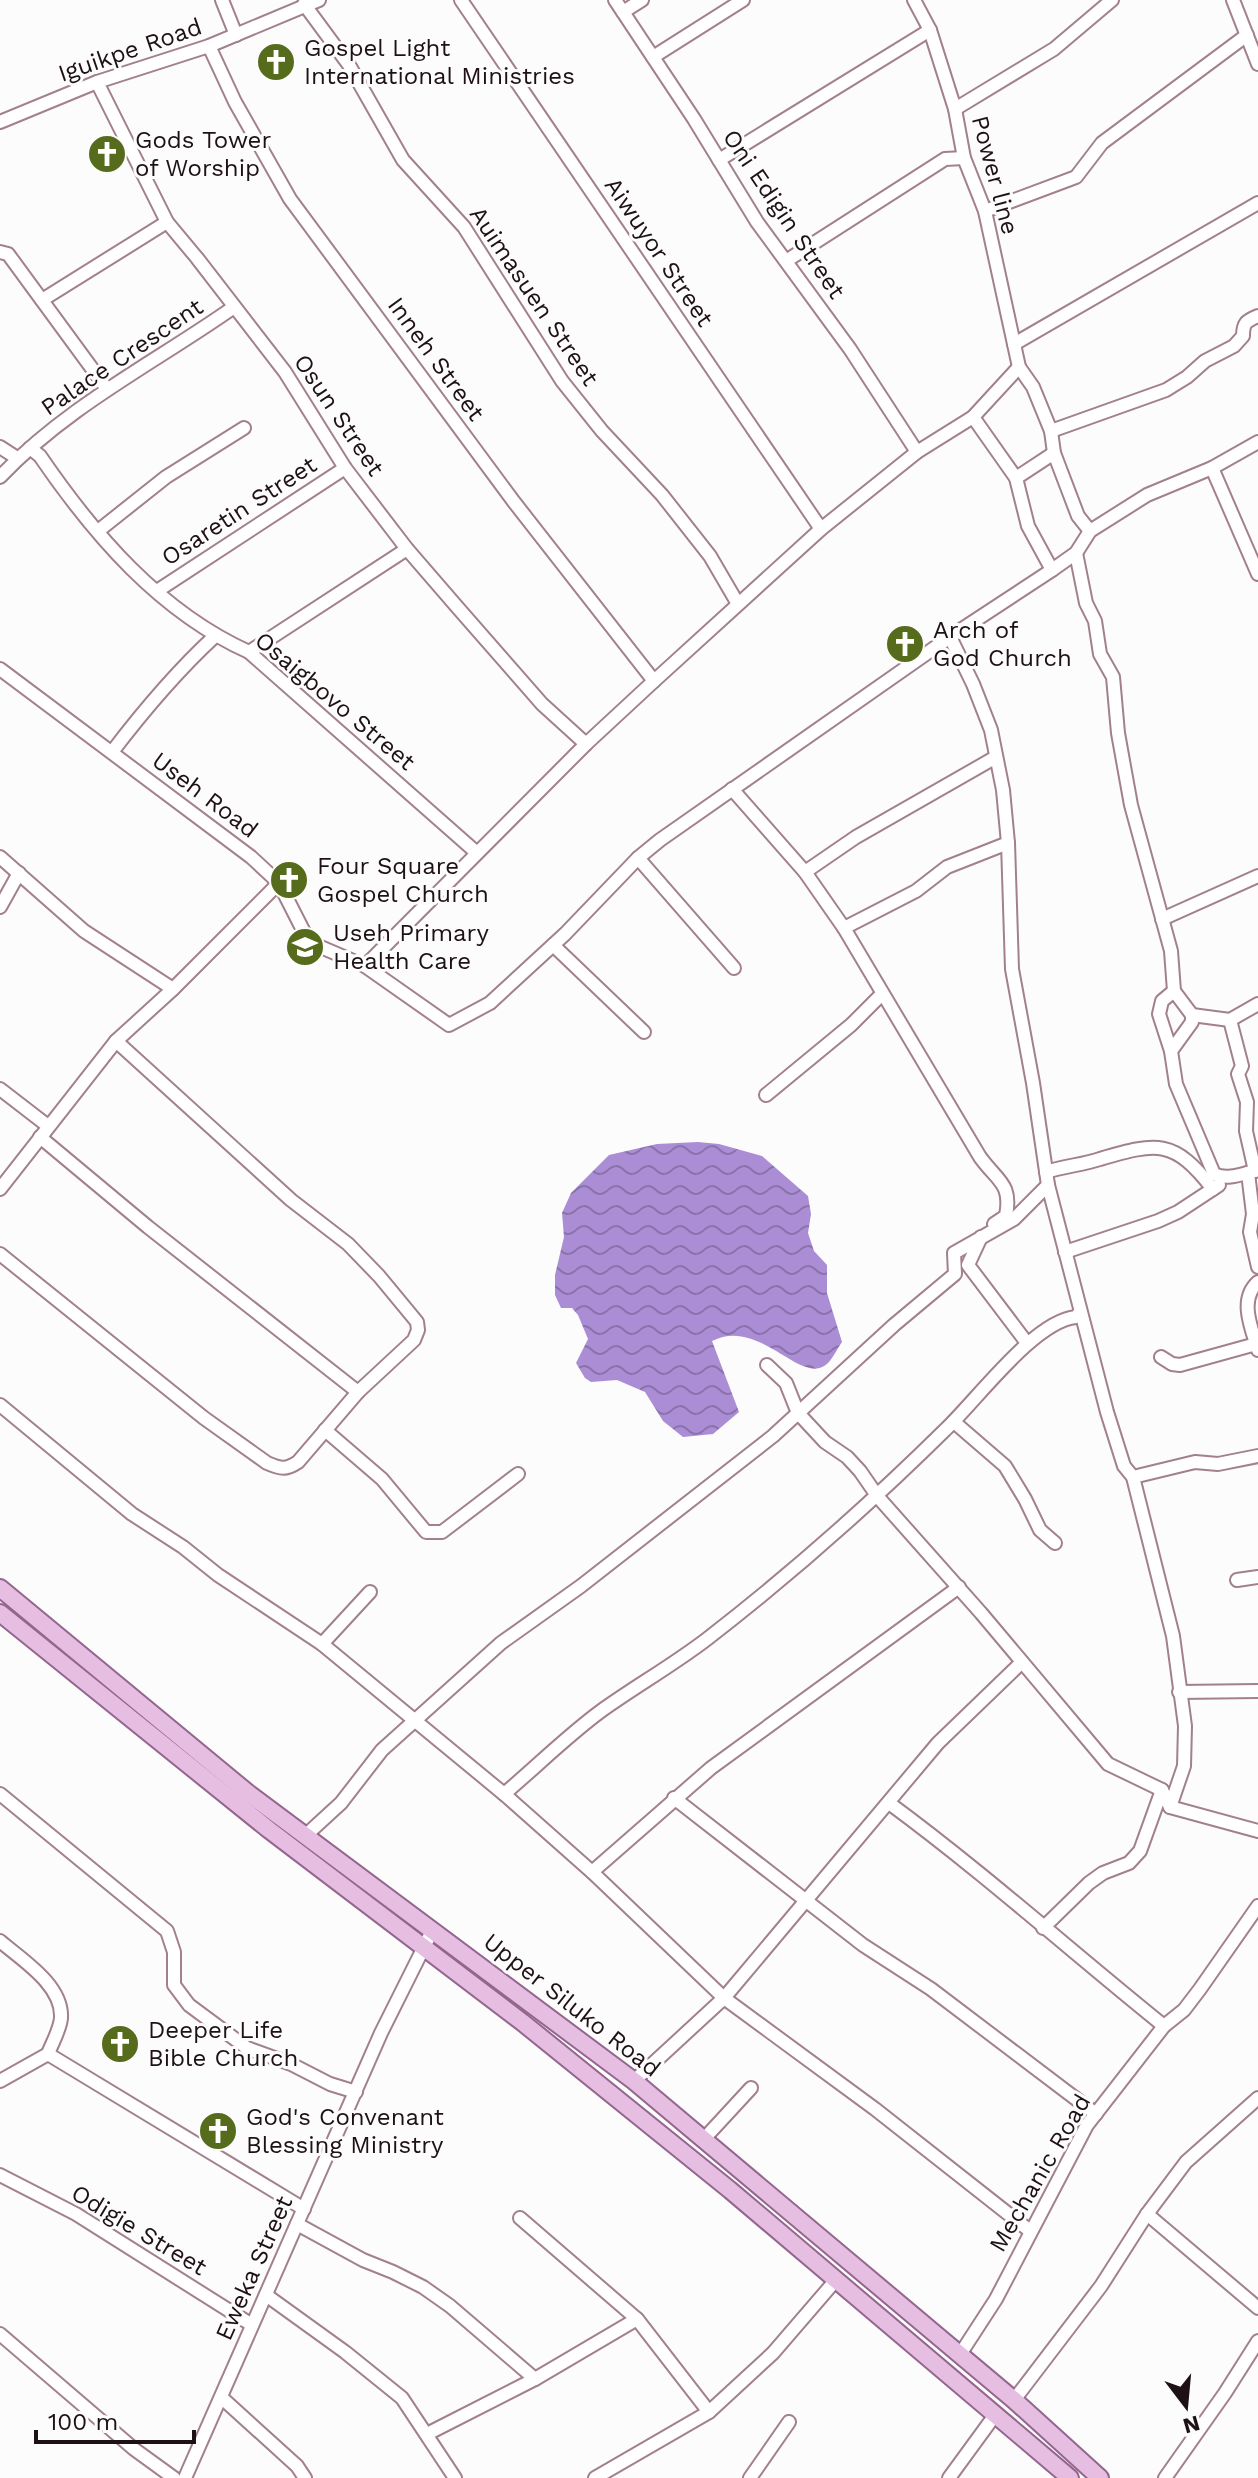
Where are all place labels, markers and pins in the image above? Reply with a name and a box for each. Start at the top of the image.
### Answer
place label: Gospel Light International Ministries [304,34,575,90]
church icon: Gospel Light International Ministries [255,41,297,83]
place label: Gods Tower of Worship [135,126,271,182]
church icon: Gods Tower of Worship [86,133,128,175]
place label: Arch of God Church [933,616,1072,672]
church icon: Arch of God Church [884,623,926,665]
place label: Four Square Gospel Church [317,852,489,908]
church icon: Four Square Gospel Church [268,859,310,901]
place label: Useh Primary Health Care [333,919,489,975]
school or university icon: Useh Primary Health Care [284,926,326,968]
place label: Deeper Life Bible Church [148,2016,298,2072]
church icon: Deeper Life Bible Church [99,2023,141,2065]
place label: God's Convenant Blessing Ministry [246,2103,444,2159]
church icon: God's Convenant Blessing Ministry [197,2110,239,2152]

